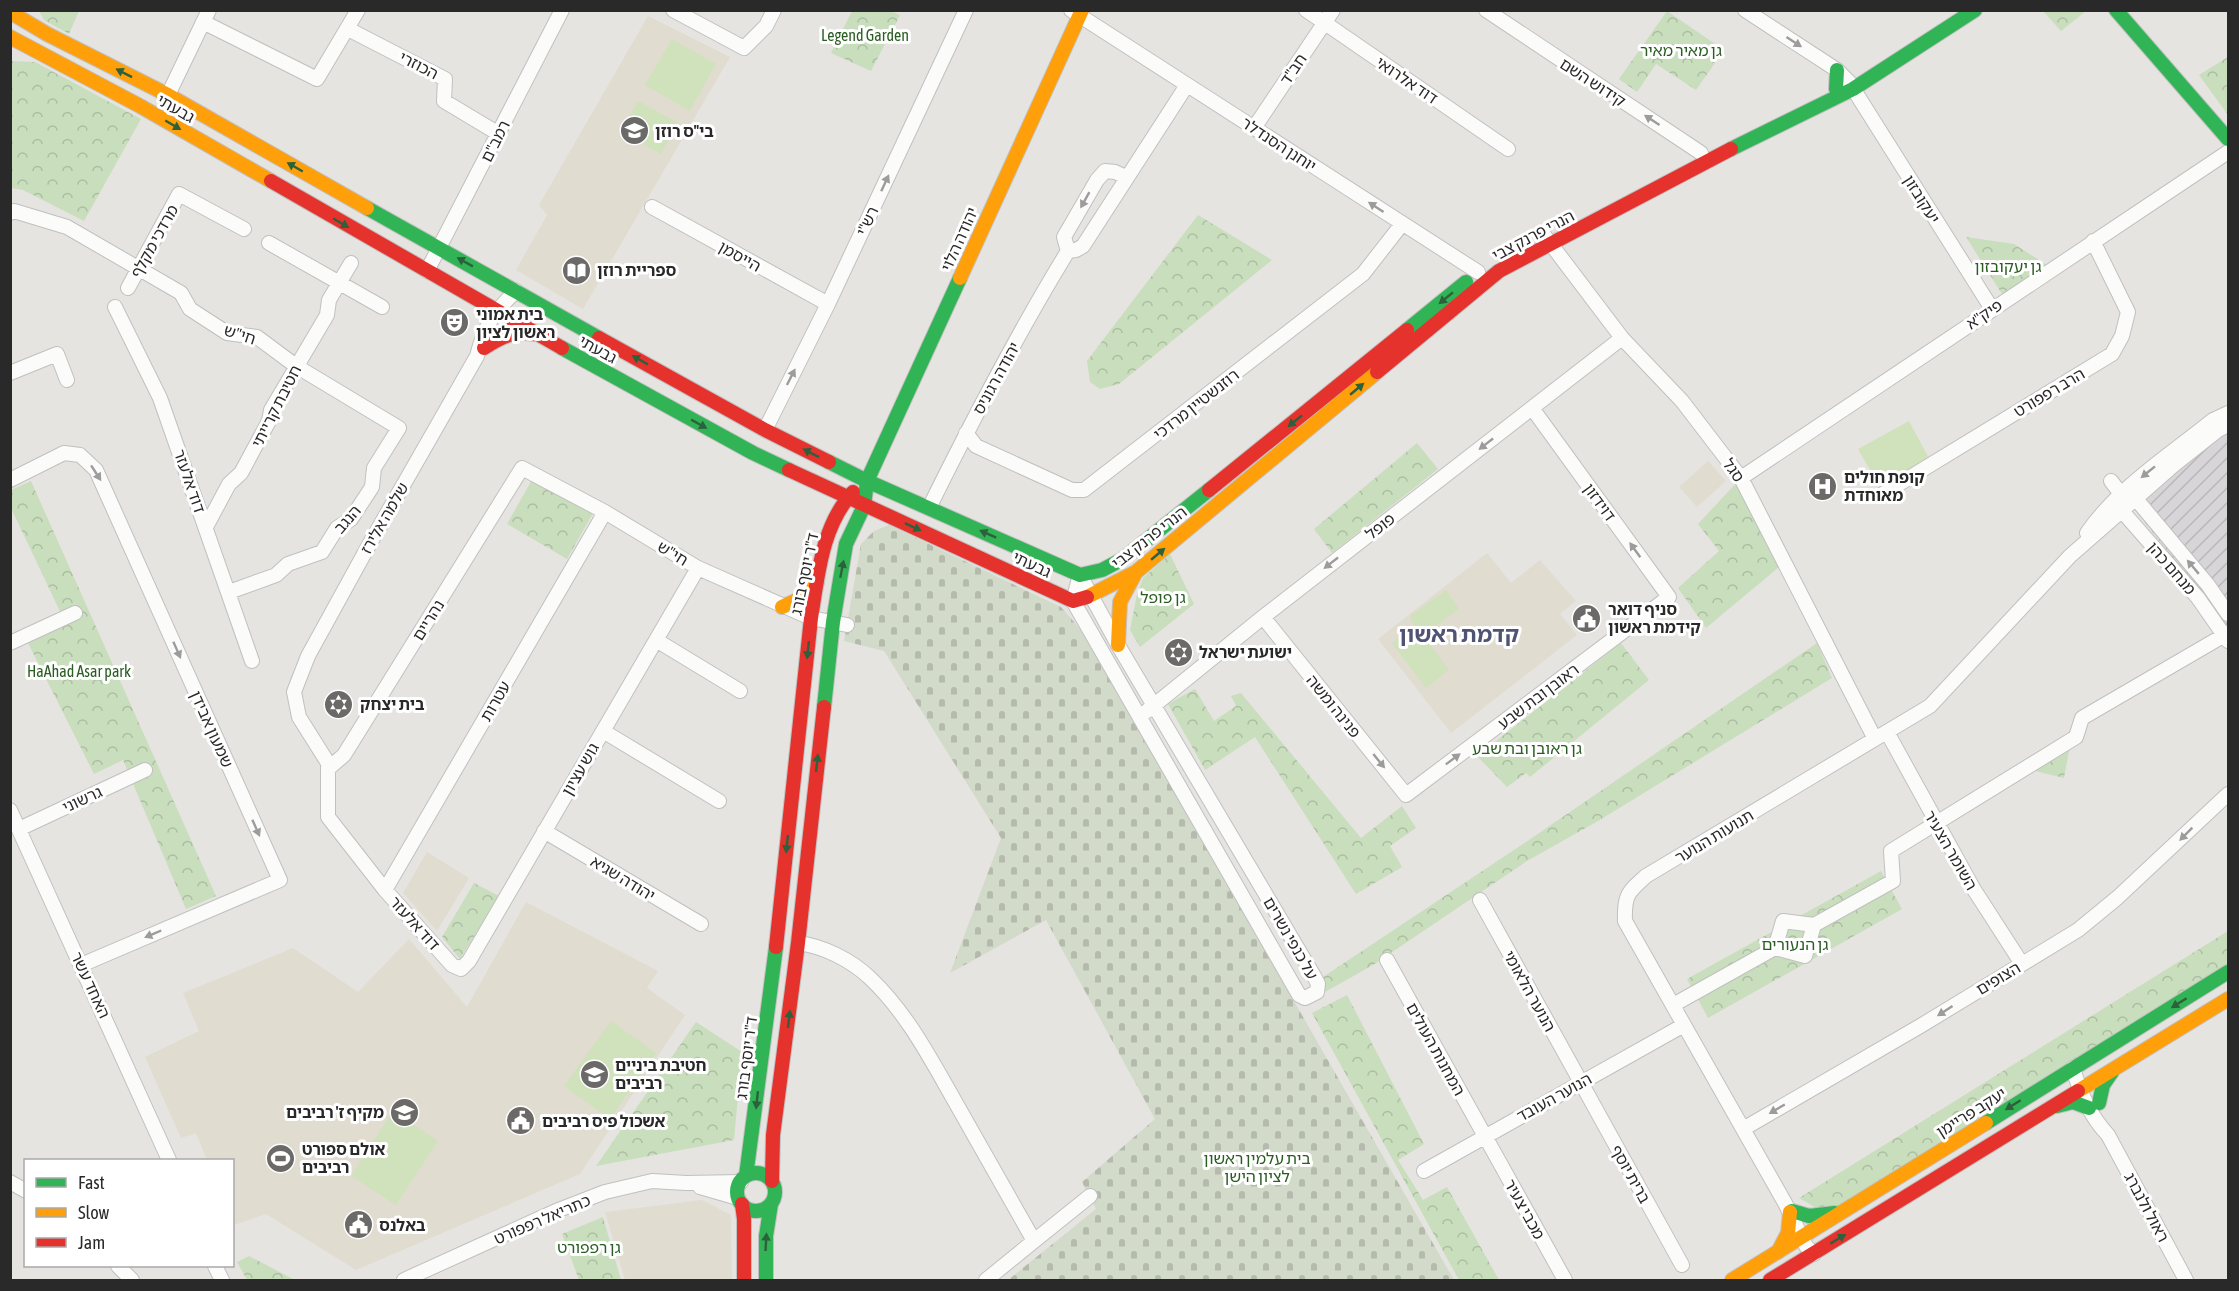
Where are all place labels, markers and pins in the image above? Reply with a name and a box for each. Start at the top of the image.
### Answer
school or university icon: בי"ס רוזן [618,115,650,147]
place label: בי"ס רוזן [655,122,714,140]
library icon: ספריית רוזן [560,254,592,286]
place label: ספריית רוזן [597,261,676,279]
place label: בית אמוני ראשון לציון [476,305,556,341]
theatre icon: בית אמוני ראשון לציון [439,307,471,339]
place label: קופת חולים מאוחדת [1844,468,1925,504]
hospital icon: קופת חולים מאוחדת [1807,470,1839,502]
place label: סניף דואר קידמת ראשון [1608,600,1701,636]
public building icon: סניף דואר קידמת ראשון [1571,602,1603,634]
synagogue icon: ישועת ישראל [1162,636,1194,668]
place label: ישועת ישראל [1199,643,1292,661]
synagogue icon: בית יצחק [323,688,355,720]
place label: בית יצחק [360,695,425,713]
place label: חטיבת ביניים רביבים [615,1056,707,1092]
school or university icon: חטיבת ביניים רביבים [578,1058,610,1090]
school or university icon: מקיף ז' רביבים [389,1096,421,1128]
place label: מקיף ז' רביבים [286,1103,384,1121]
public building icon: אשכול פיס רביבים [505,1105,537,1137]
place label: אשכול פיס רביבים [542,1112,665,1130]
place label: אולם ספורט רביבים [302,1140,386,1176]
sports icon: אולם ספורט רביבים [265,1142,297,1174]
public building icon: באלנס [342,1209,374,1241]
place label: באלנס [379,1216,426,1234]

